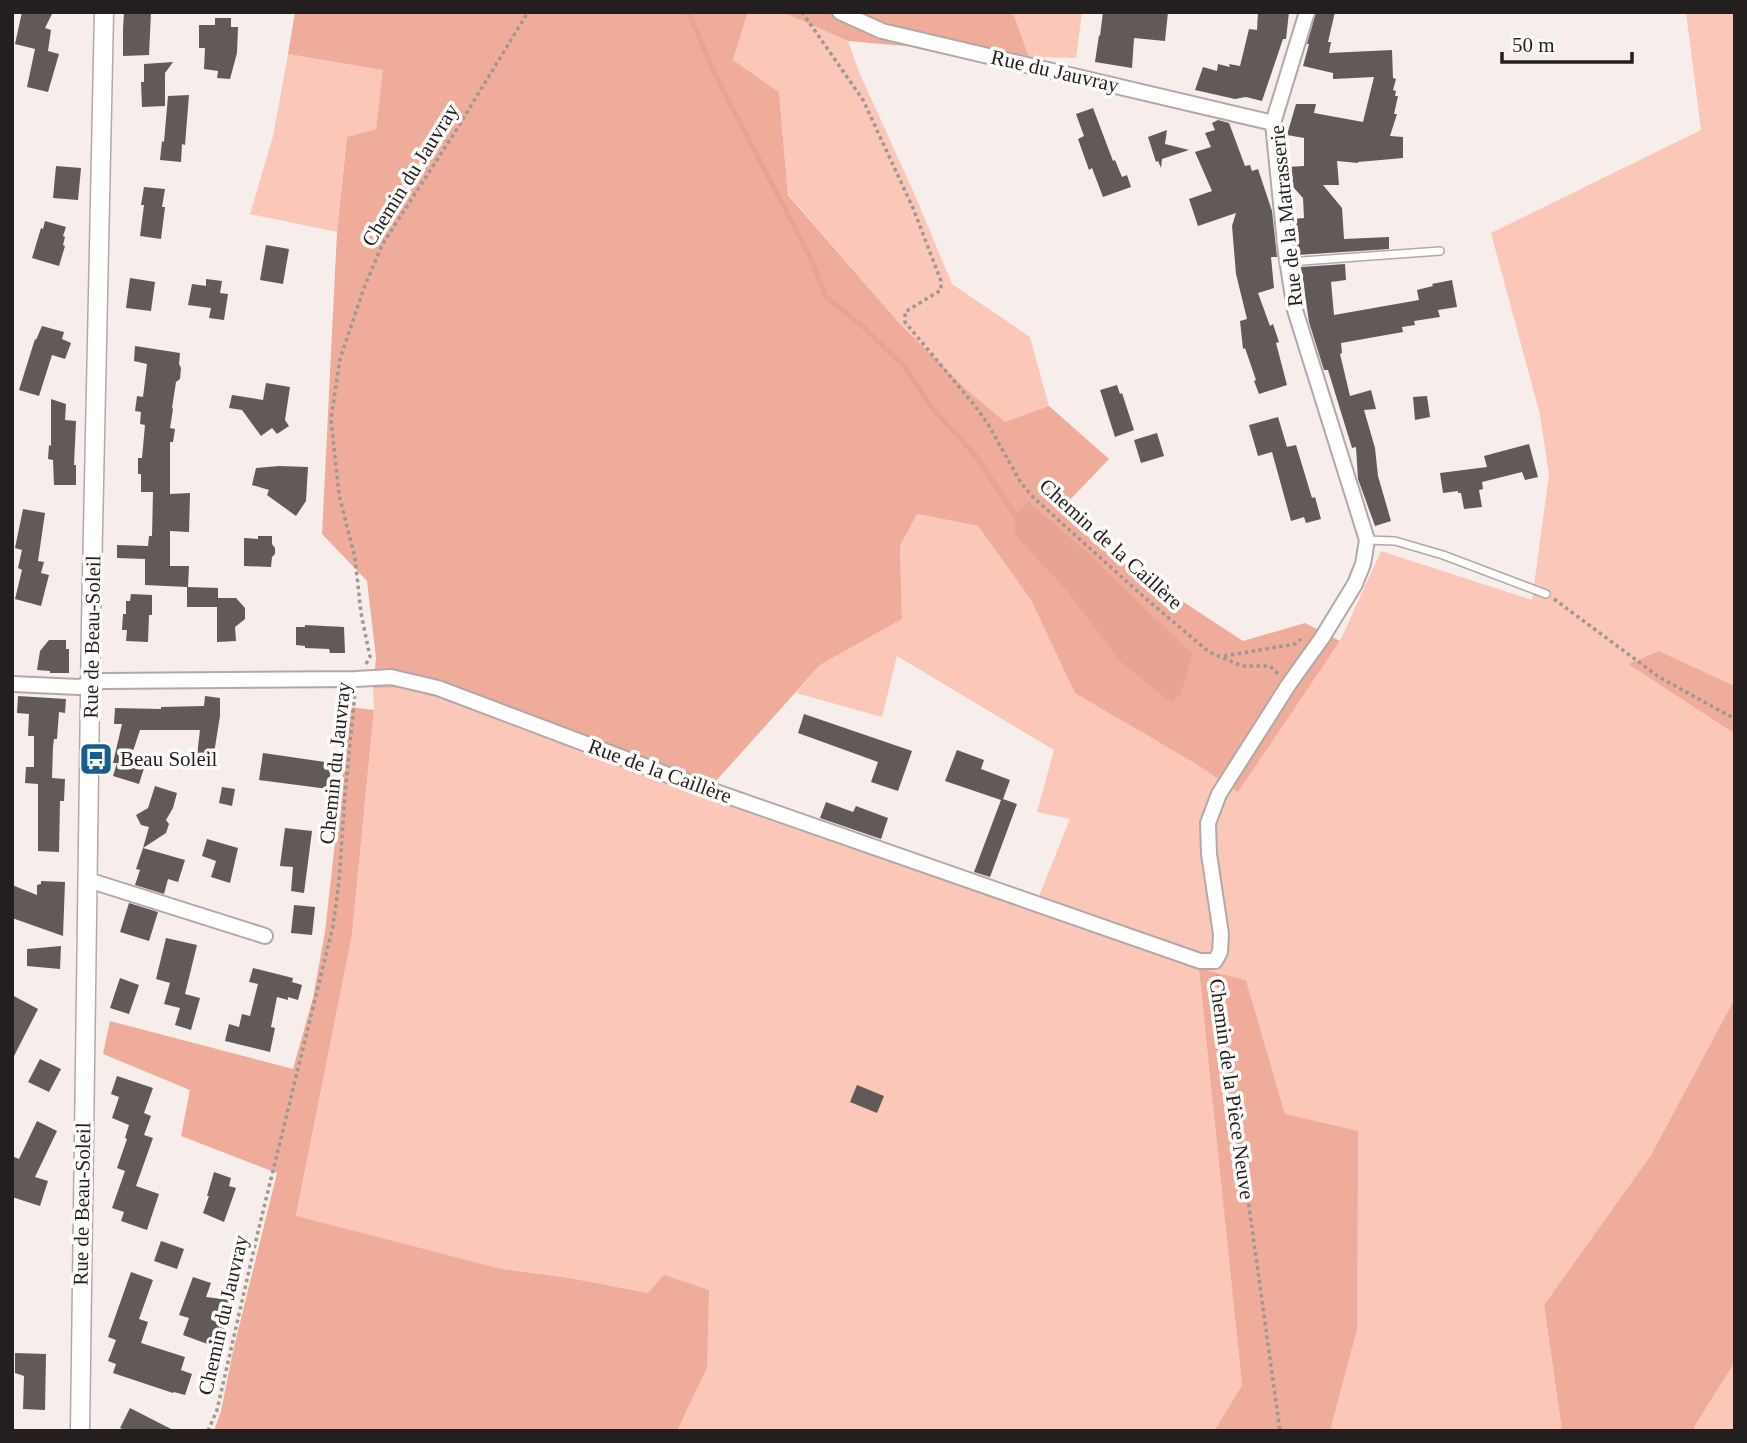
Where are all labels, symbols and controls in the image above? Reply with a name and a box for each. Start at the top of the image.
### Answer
scale bar [1502,21,1632,65]
text: 50 m [1512,33,1555,57]
street label: Rue du Jauvray [989,45,1122,97]
street label: Chemin du Jauvray [357,99,464,251]
street label: Rue de la Matrasserie [1265,124,1307,308]
street label: Chemin de la Caillère [1035,474,1187,614]
street label: Rue de Beau-Soleil [79,555,105,719]
street label: Chemin du Jauvray [315,680,356,845]
street label: Rue de la Caillère [585,734,735,808]
bus stop icon: Beau Soleil [77,740,115,778]
place label: Beau Soleil [120,747,218,771]
street label: Chemin de la Pièce Neuve [1205,977,1259,1201]
street label: Rue de Beau-Soleil [69,1122,95,1286]
street label: Chemin du Jauvray [193,1232,253,1397]

